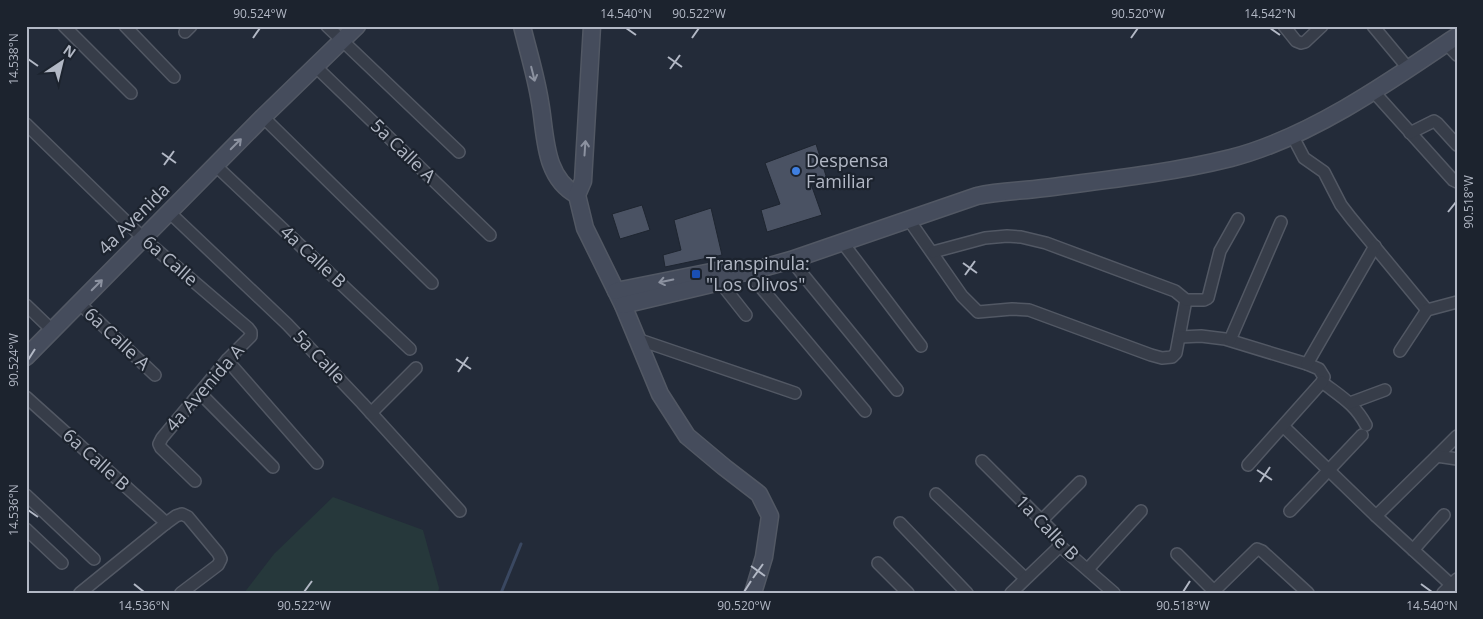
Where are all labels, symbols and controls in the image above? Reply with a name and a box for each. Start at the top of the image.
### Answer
text: 90.524°W [233,5,287,22]
text: 14.540°N [600,5,652,22]
text: 90.522°W [672,5,726,22]
text: 90.520°W [1111,5,1165,22]
text: 14.542°N [1244,5,1296,22]
text: 14.538°N [5,33,22,85]
north arrow [38,38,88,88]
text: N [60,40,80,62]
one-way arrow [529,65,538,81]
street label: 5a Calle A [366,113,442,188]
one-way arrow [230,138,242,150]
one-way arrow [581,140,590,156]
place label: Despensa Familiar [806,148,889,193]
marker: Despensa Familiar [790,165,802,177]
text: 90.518°W [1460,175,1477,229]
street label: 4a Avenida [92,177,174,259]
street label: 4a Calle B [276,220,352,293]
street label: 6a Calle [138,230,203,291]
place label: Transpinula: "Los Olivos" [706,251,810,296]
marker: Transpinula: "Los Olivos" [690,268,702,280]
one-way arrow [659,276,675,286]
one-way arrow [91,279,103,291]
street label: 6a Calle A [80,302,156,375]
street label: 5a Calle [288,324,351,388]
text: 90.524°W [5,333,22,387]
street label: 4a Avenida A [160,338,249,436]
street label: 6a Calle B [58,423,135,496]
text: 14.536°N [5,484,22,536]
street label: 1a Calle B [1011,490,1085,565]
text: 14.536°N [118,597,170,614]
text: 90.522°W [277,597,331,614]
text: 90.520°W [717,597,771,614]
text: 90.518°W [1156,597,1210,614]
text: 14.540°N [1406,597,1458,614]

